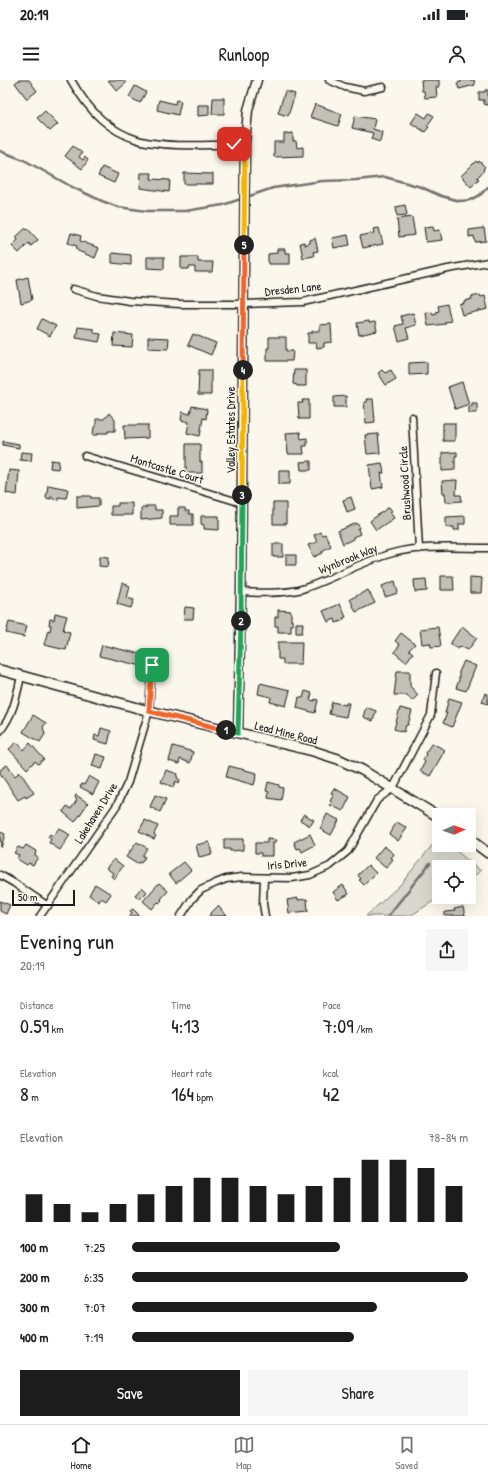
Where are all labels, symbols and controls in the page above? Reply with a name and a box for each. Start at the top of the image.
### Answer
text: 20:19 [20,4,48,25]
text: Runloop [219,42,269,67]
icon: menu [20,43,42,65]
icon: person [446,43,468,65]
pin [217,127,251,161]
icon: check [223,133,245,155]
pin: 5 [234,235,254,255]
text: 5 [242,238,246,252]
street label: Dresden Lane [264,277,322,300]
pin: 4 [233,360,253,380]
text: 4 [241,363,245,377]
street label: Valley Estates Drive [222,386,239,473]
street label: Brushwood Circle [394,445,415,521]
street label: Montcastle Court [129,449,206,488]
pin: 3 [232,485,252,505]
text: 3 [240,488,244,502]
street label: Wynbrook Way [316,539,380,578]
pin: 2 [231,611,251,631]
text: 2 [238,614,244,628]
pin [135,648,169,682]
icon: arrive [141,654,163,676]
street label: Lead Mine Road [253,717,319,749]
pin: 1 [216,720,236,740]
text: 1 [224,723,228,737]
street label: Lakehaven Drive [70,779,121,847]
north arrow [432,808,476,852]
map controls [432,808,476,904]
street label: Iris Drive [266,853,308,874]
button: locate [432,860,476,904]
scale bar [12,888,75,907]
text: 50 m [18,890,38,904]
text: Evening run [20,926,114,956]
button: share [426,929,468,971]
text: 20:19 [20,956,44,974]
text: Distance [20,998,54,1012]
text: Time [171,998,191,1012]
text: Pace [323,998,341,1012]
text: 0.59 [20,1012,49,1039]
text: 4:13 [171,1012,200,1039]
text: 7:09 [323,1012,354,1039]
text: km [49,1022,64,1036]
text: /km [354,1022,373,1036]
text: Elevation [20,1066,57,1080]
text: Heart rate [171,1066,212,1080]
text: kcal [323,1066,339,1080]
text: 8 [20,1080,29,1107]
text: 164 [171,1080,194,1107]
text: 42 [323,1080,340,1107]
text: m [29,1090,39,1104]
text: bpm [194,1090,213,1104]
text: Elevation [20,1128,63,1146]
text: 78–84 m [428,1128,468,1146]
text: 100 m [20,1238,48,1256]
text: 7:25 [84,1238,105,1256]
text: 200 m [20,1268,50,1286]
text: 6:35 [84,1268,104,1286]
text: 300 m [20,1298,49,1316]
text: 7:07 [84,1298,106,1316]
text: 400 m [20,1328,48,1346]
text: 7:19 [84,1328,103,1346]
button: Save [20,1370,240,1416]
button: Share [248,1370,468,1416]
tab: Home [70,1434,92,1472]
tab: Map [233,1434,255,1472]
tab: Saved [395,1434,418,1472]

